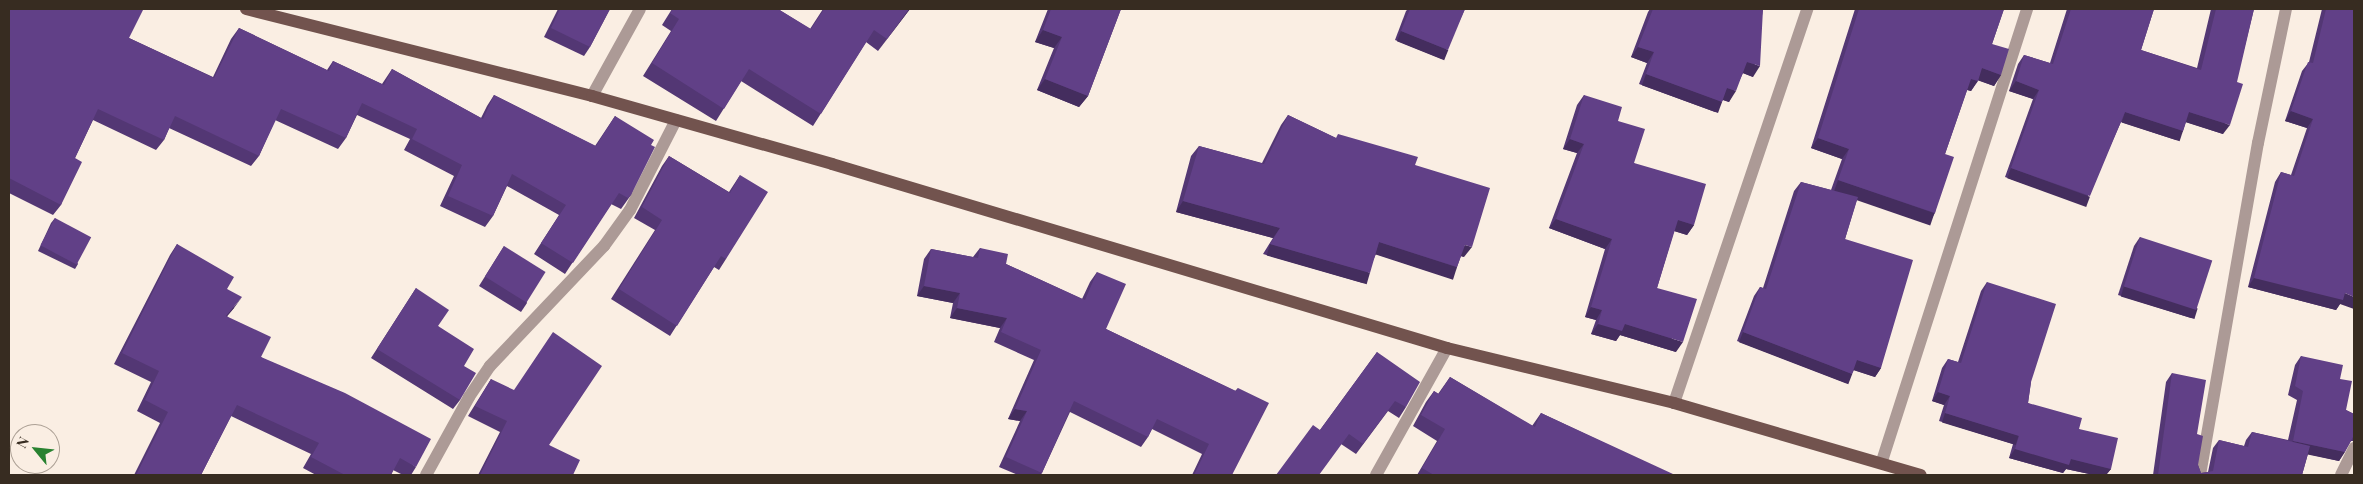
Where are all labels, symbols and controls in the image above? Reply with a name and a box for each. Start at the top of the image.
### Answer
north arrow [10,424,60,474]
text: N [11,433,33,451]

